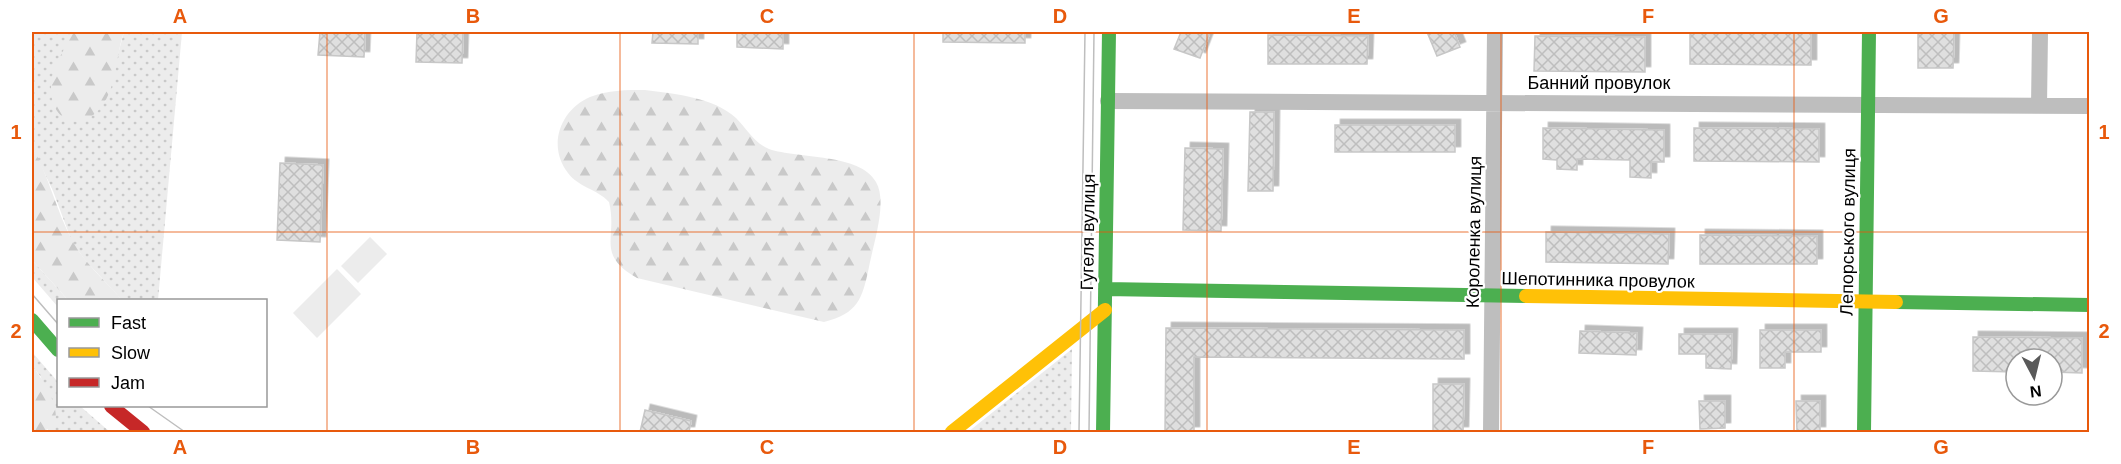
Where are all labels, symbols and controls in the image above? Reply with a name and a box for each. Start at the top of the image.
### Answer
text: A [173,5,187,27]
text: B [466,5,480,27]
text: C [760,5,774,27]
text: D [1053,5,1067,27]
text: E [1347,5,1361,27]
text: F [1642,5,1654,27]
text: G [1933,5,1949,27]
street label: Банний провулок [1528,73,1671,93]
text: 1 [10,121,22,143]
text: 1 [2098,121,2110,143]
street label: Лепорського вулиця [1837,148,1859,316]
street label: Короленка вулиця [1463,156,1485,308]
street label: Гугеля вулиця [1077,173,1099,291]
street label: Шепотинника провулок [1501,268,1695,292]
legend [57,299,267,407]
text: Fast [111,313,146,333]
text: 2 [10,320,22,342]
text: 2 [2098,320,2110,342]
text: Slow [111,343,151,363]
north arrow [2004,347,2064,407]
text: Jam [111,373,145,393]
text: N [2029,382,2043,401]
text: A [173,436,187,458]
text: B [466,436,480,458]
text: C [760,436,774,458]
text: D [1053,436,1067,458]
text: E [1347,436,1361,458]
text: F [1642,436,1654,458]
text: G [1933,436,1949,458]

